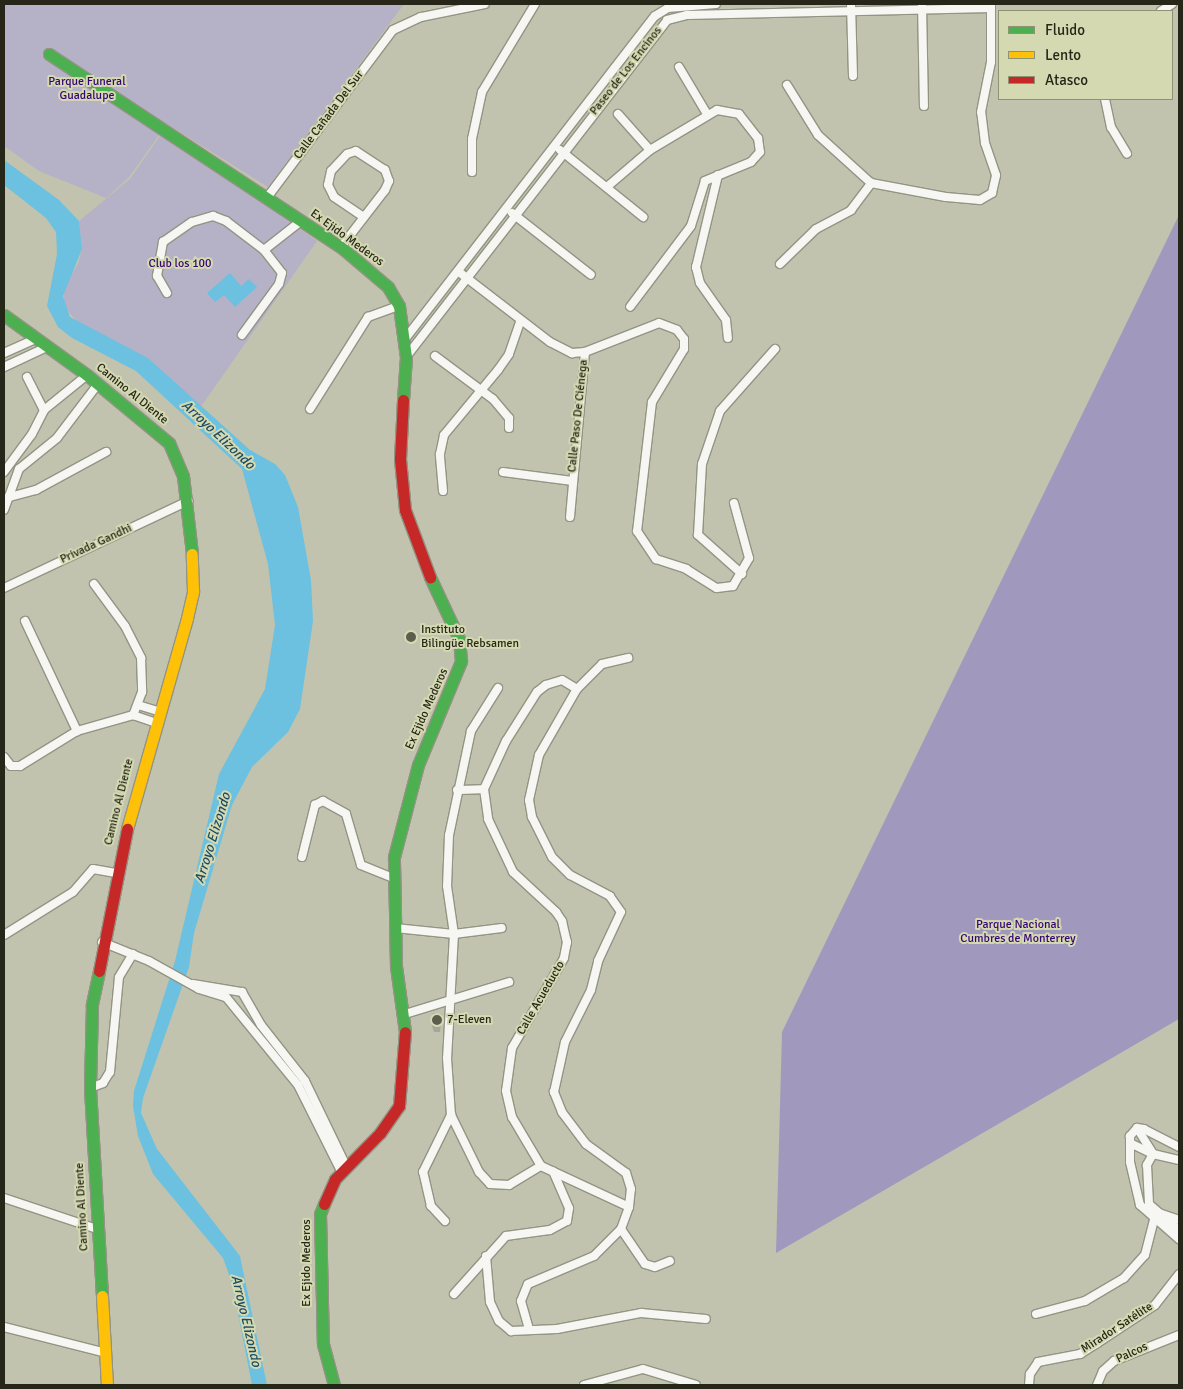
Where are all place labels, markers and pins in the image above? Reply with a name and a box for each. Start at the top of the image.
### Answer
place label: Instituto Bilingüe Rebsamen [421,623,519,651]
marker: Instituto Bilingüe Rebsamen [405,631,417,643]
place label: 7-Eleven [447,1013,492,1027]
marker: 7-Eleven [431,1014,443,1026]

